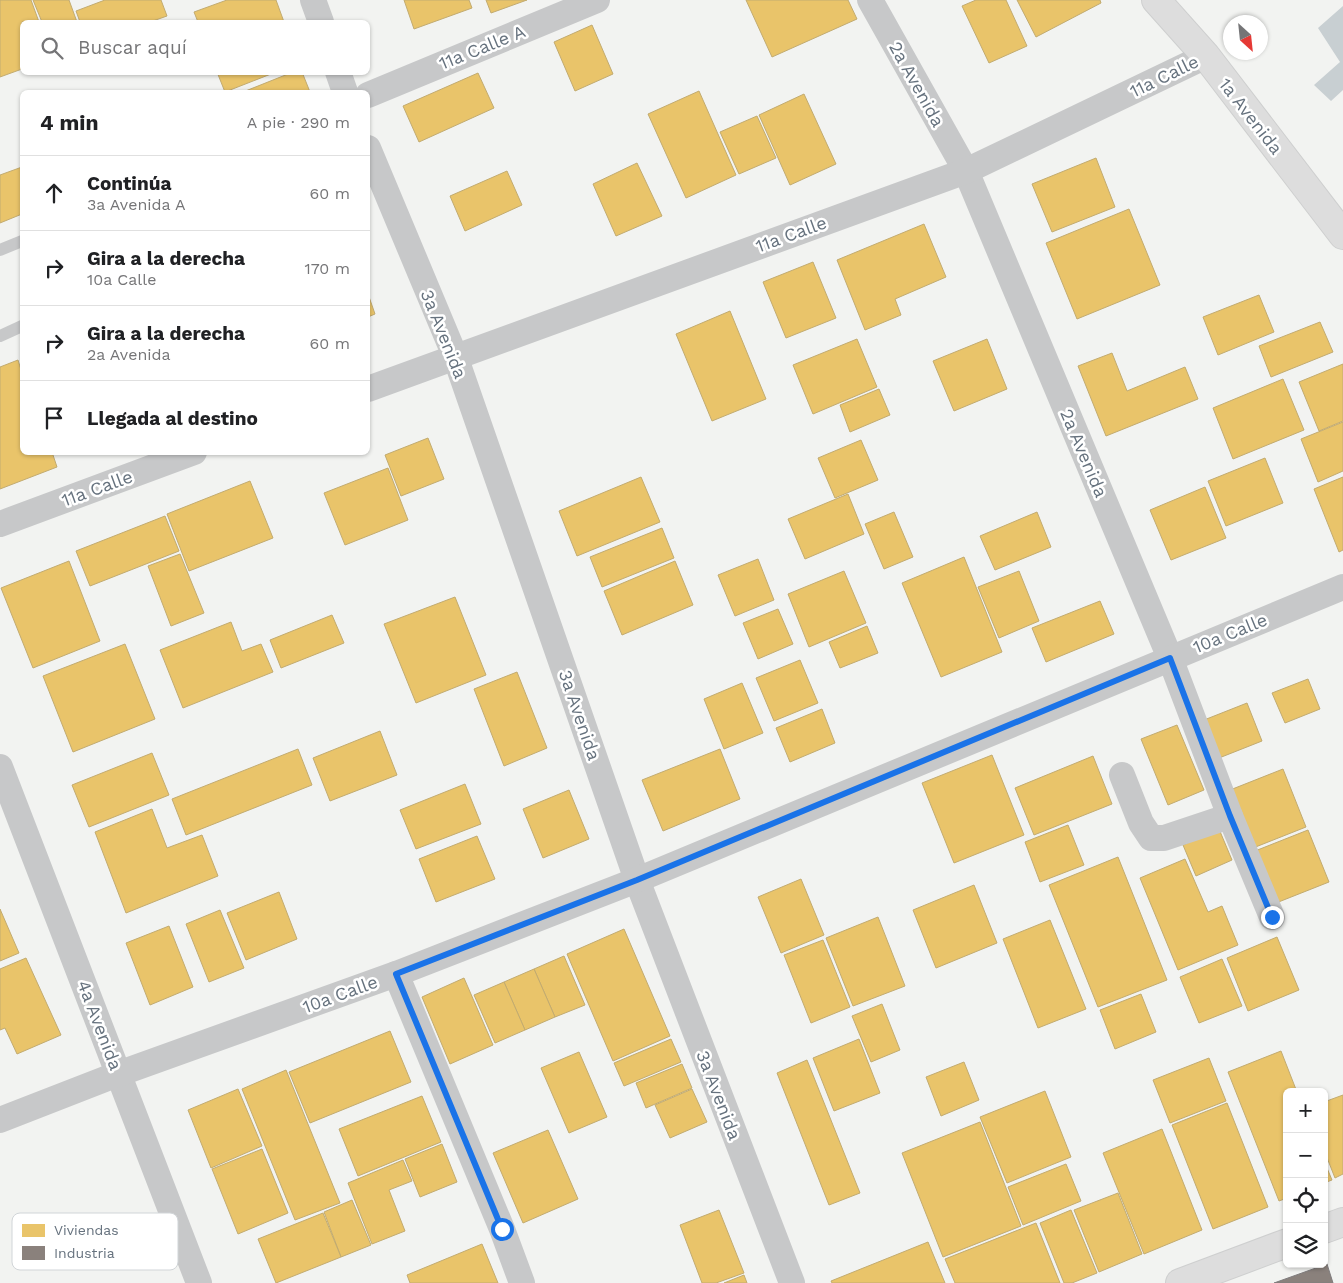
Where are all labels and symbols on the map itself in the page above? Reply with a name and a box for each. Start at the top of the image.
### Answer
north arrow [1223,15,1268,60]
street label: 11a Calle A [436,20,528,74]
street label: 2a Avenida [885,38,949,130]
street label: 11a Calle [1126,50,1202,102]
street label: 1a Avenida [1215,74,1287,158]
street label: 11a Calle [753,211,829,257]
street label: 3a Avenida [417,286,471,382]
street label: 2a Avenida [1056,406,1112,500]
street label: 11a Calle [59,465,135,511]
street label: 10a Calle [1190,609,1270,657]
street label: 3a Avenida [555,667,605,763]
route end [1261,906,1284,929]
street label: 10a Calle [300,971,380,1017]
street label: 4a Avenida [73,977,127,1073]
street label: 3a Avenida [692,1047,746,1143]
legend [12,1213,178,1270]
route start [491,1218,514,1241]
text: Viviendas [54,1222,119,1238]
text: Industria [54,1245,115,1261]

